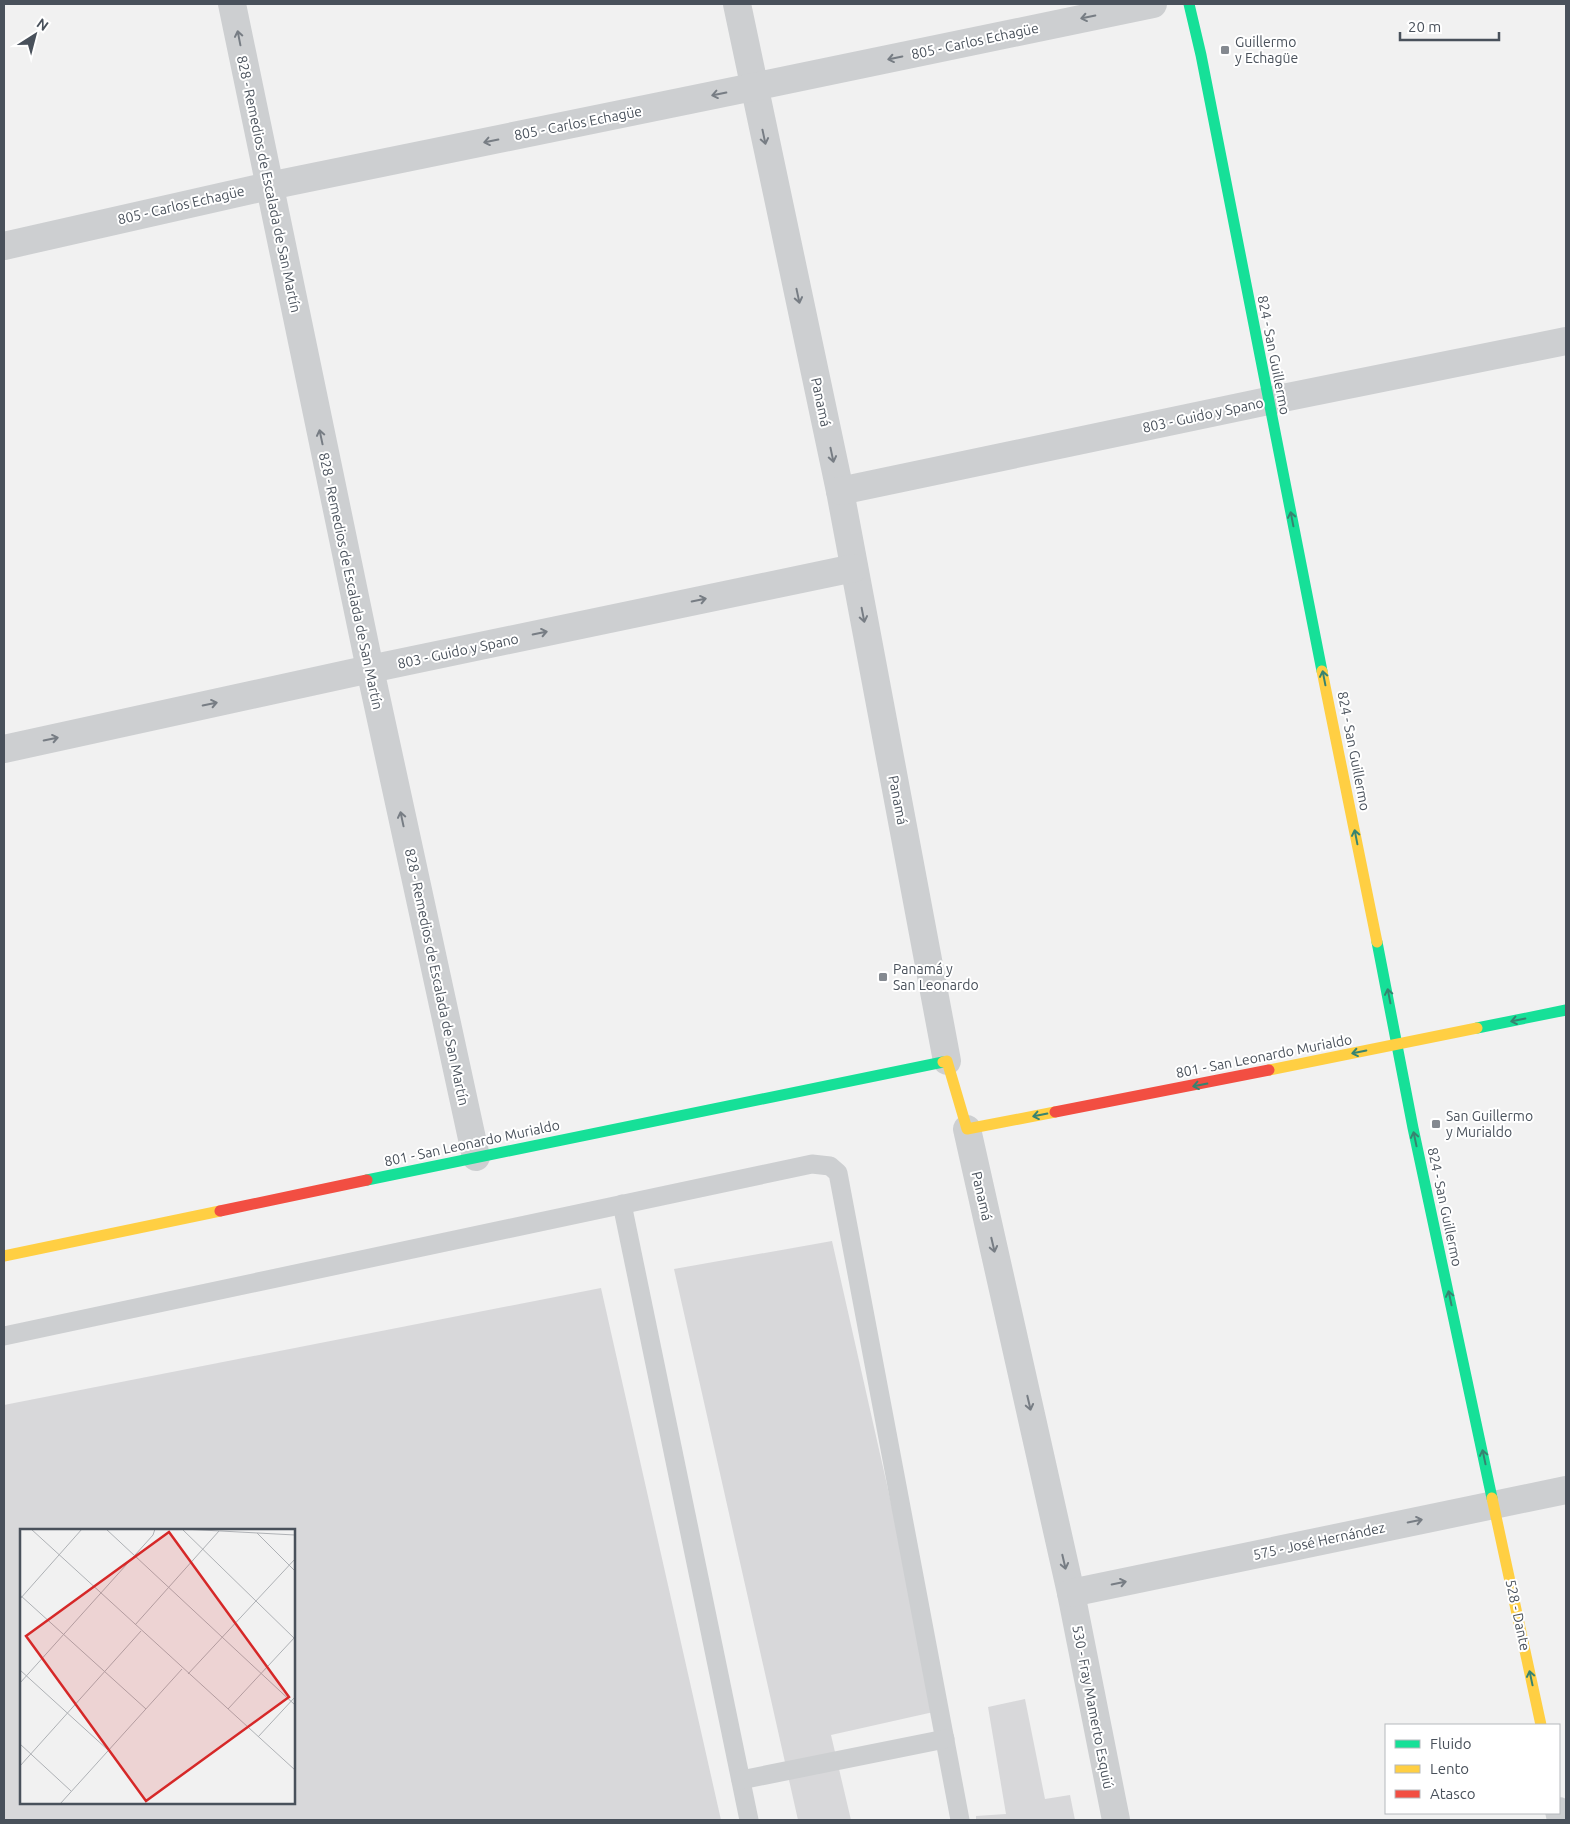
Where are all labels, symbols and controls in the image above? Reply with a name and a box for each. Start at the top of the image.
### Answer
north arrow [10,10,60,60]
scale bar [1400,10,1499,42]
one-way arrow [1081,13,1097,23]
text: N [34,15,52,34]
text: 20 m [1408,18,1441,35]
street label: 805 - Carlos Echagüe [910,20,1040,62]
one-way arrow [234,30,243,46]
place label: Guillermo y Echagüe [1235,34,1298,66]
marker: Guillermo y Echagüe [1219,44,1231,56]
one-way arrow [887,53,903,63]
street label: 828 - Remedios de Escalada de San Martín [234,54,304,314]
one-way arrow [711,90,727,100]
street label: 805 - Carlos Echagüe [513,103,643,143]
one-way arrow [760,129,769,145]
one-way arrow [483,136,499,146]
street label: 805 - Carlos Echagüe [116,183,246,227]
one-way arrow [794,288,803,304]
street label: 824 - San Guillermo [1255,294,1293,416]
street label: Panamá [808,376,834,428]
street label: 803 - Guido y Spano [1141,394,1265,436]
one-way arrow [316,430,325,446]
one-way arrow [828,447,837,463]
street label: 828 - Remedios de Escalada de San Martín [316,451,386,711]
one-way arrow [1286,511,1296,527]
one-way arrow [691,595,707,604]
one-way arrow [858,606,868,622]
one-way arrow [532,628,548,638]
street label: 803 - Guido y Spano [396,630,520,672]
one-way arrow [1319,670,1328,686]
street label: 824 - San Guillermo [1335,690,1373,812]
one-way arrow [202,699,218,708]
one-way arrow [43,733,59,743]
street label: Panamá [885,774,911,826]
one-way arrow [397,811,406,827]
one-way arrow [1351,829,1361,845]
street label: 828 - Remedios de Escalada de San Martín [402,847,472,1107]
place label: Panamá y San Leonardo [893,961,979,993]
marker: Panamá y San Leonardo [877,971,889,983]
one-way arrow [1383,989,1393,1005]
one-way arrow [1511,1016,1527,1025]
street label: 801 - San Leonardo Murialdo [1175,1031,1353,1081]
one-way arrow [1352,1048,1368,1057]
one-way arrow [1192,1080,1208,1090]
place label: San Guillermo y Murialdo [1446,1108,1533,1140]
one-way arrow [1033,1111,1049,1120]
street label: 801 - San Leonardo Murialdo [383,1117,561,1169]
marker: San Guillermo y Murialdo [1430,1118,1442,1130]
one-way arrow [1410,1132,1419,1148]
street label: 824 - San Guillermo [1425,1146,1465,1268]
street label: Panamá [969,1170,995,1222]
one-way arrow [989,1236,998,1252]
one-way arrow [1444,1290,1454,1306]
one-way arrow [1024,1395,1034,1411]
one-way arrow [1479,1449,1488,1465]
one-way arrow [1406,1516,1422,1525]
street label: 575 - José Hernández [1252,1519,1386,1563]
inset map [20,1529,295,1804]
one-way arrow [1060,1554,1069,1570]
one-way arrow [1110,1578,1126,1588]
street label: 528 - Dante [1503,1578,1533,1652]
street label: 530 - Fray Mamerto Esquiú [1069,1624,1117,1790]
one-way arrow [1525,1670,1535,1686]
legend [1385,1724,1560,1814]
text: Fluido [1430,1735,1472,1752]
text: Lento [1430,1760,1469,1777]
text: Atasco [1430,1785,1476,1802]

